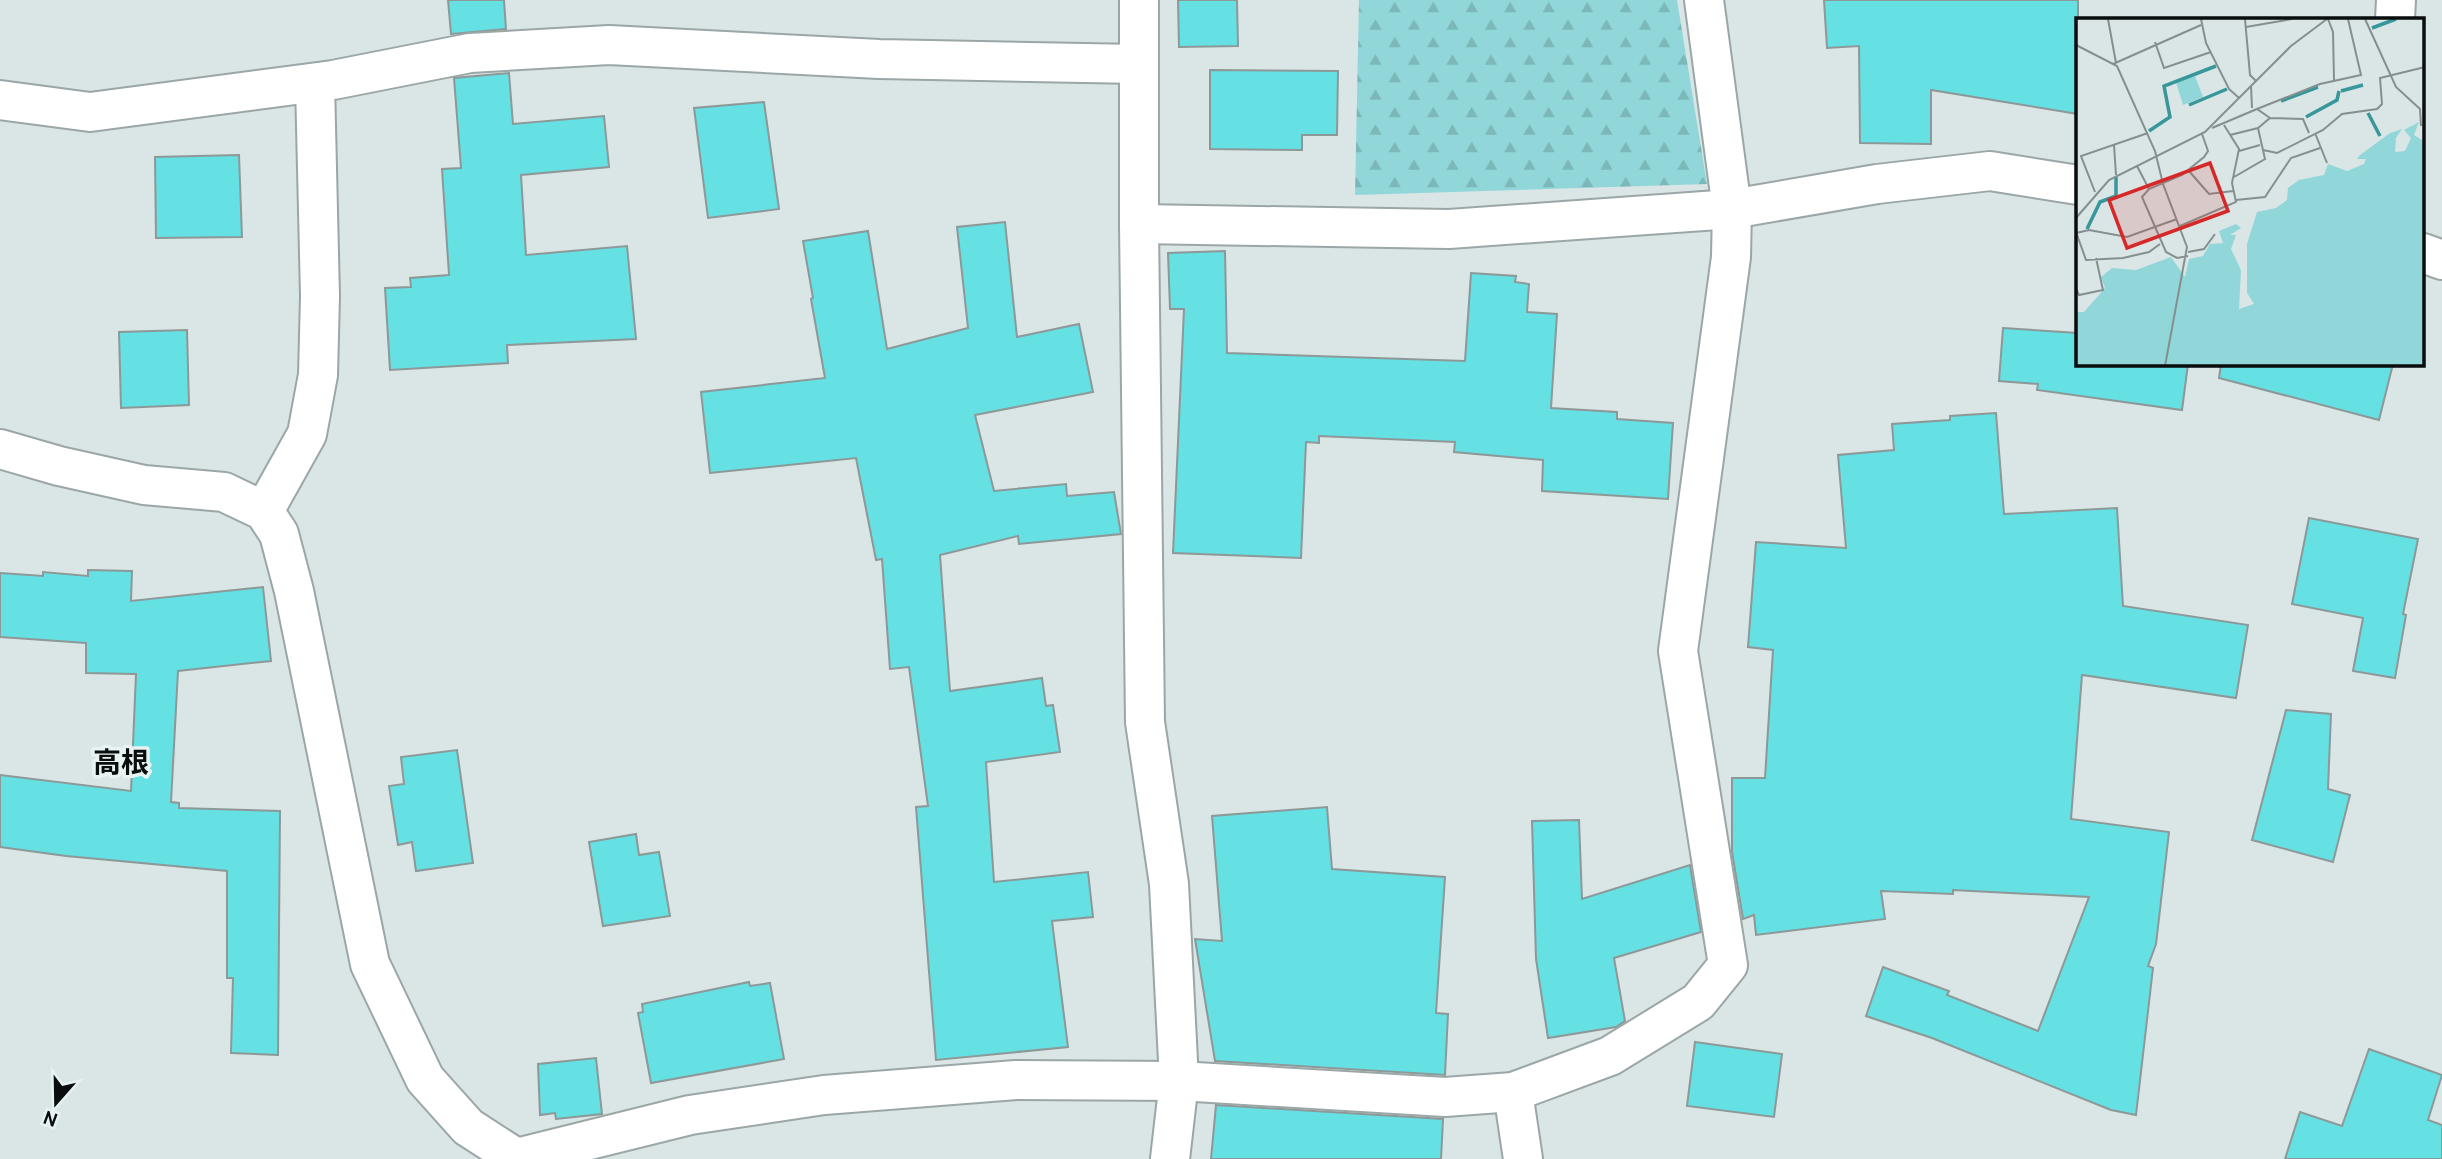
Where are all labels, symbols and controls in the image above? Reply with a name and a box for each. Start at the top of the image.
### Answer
inset map [2076,18,2424,366]
district label: 高根 [93,745,149,779]
north arrow [21,1068,91,1138]
text: N [40,1105,61,1132]

